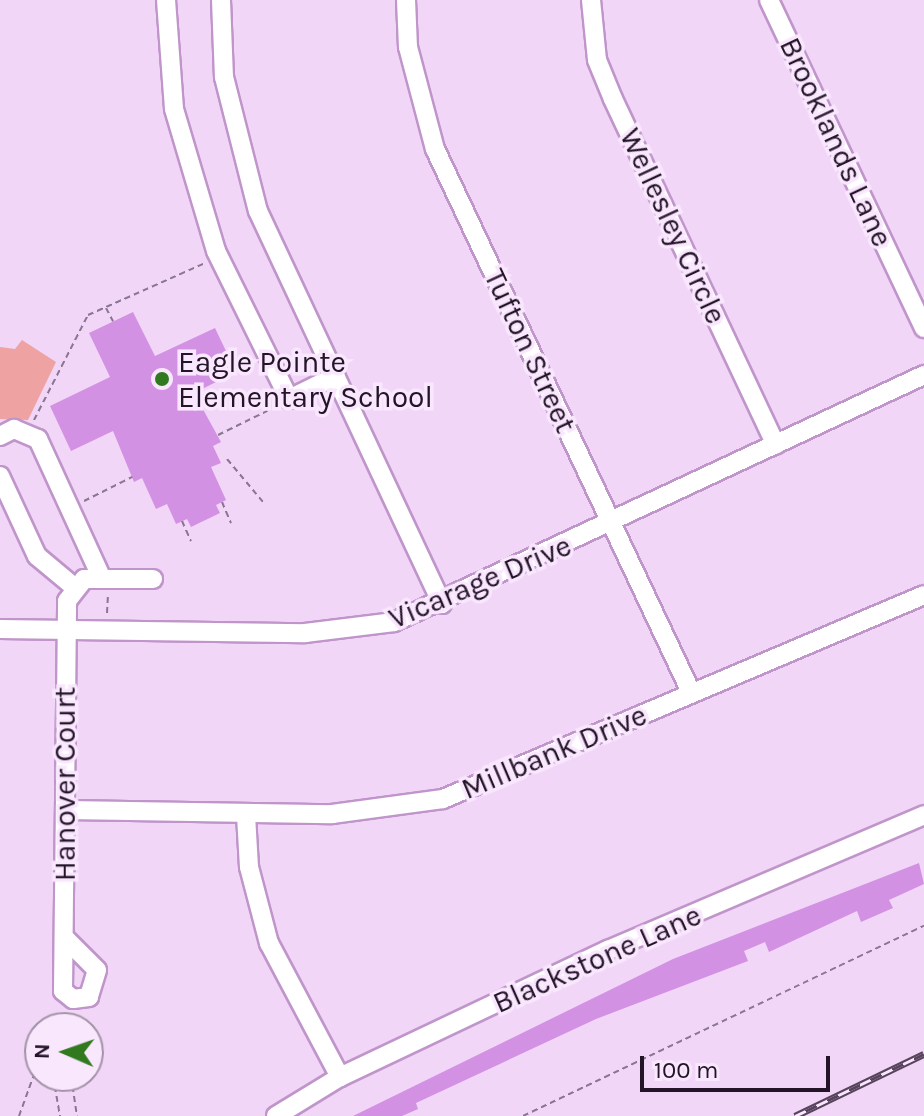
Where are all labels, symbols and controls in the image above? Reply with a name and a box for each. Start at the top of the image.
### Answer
street label: Brooklands Lane [772,32,900,252]
street label: Wellesley Circle [612,123,734,329]
street label: Tufton Street [476,263,584,439]
place label: Eagle Pointe Elementary School [178,344,433,414]
marker: Eagle Pointe Elementary School [153,370,171,388]
street label: Vicarage Drive [383,527,577,637]
street label: Hanover Court [47,687,83,881]
street label: Millbank Drive [456,697,652,807]
street label: Blackstone Lane [487,897,707,1021]
north arrow [24,1012,104,1092]
scale bar [644,1040,834,1090]
text: N [29,1043,55,1060]
text: 100 m [654,1056,719,1084]

